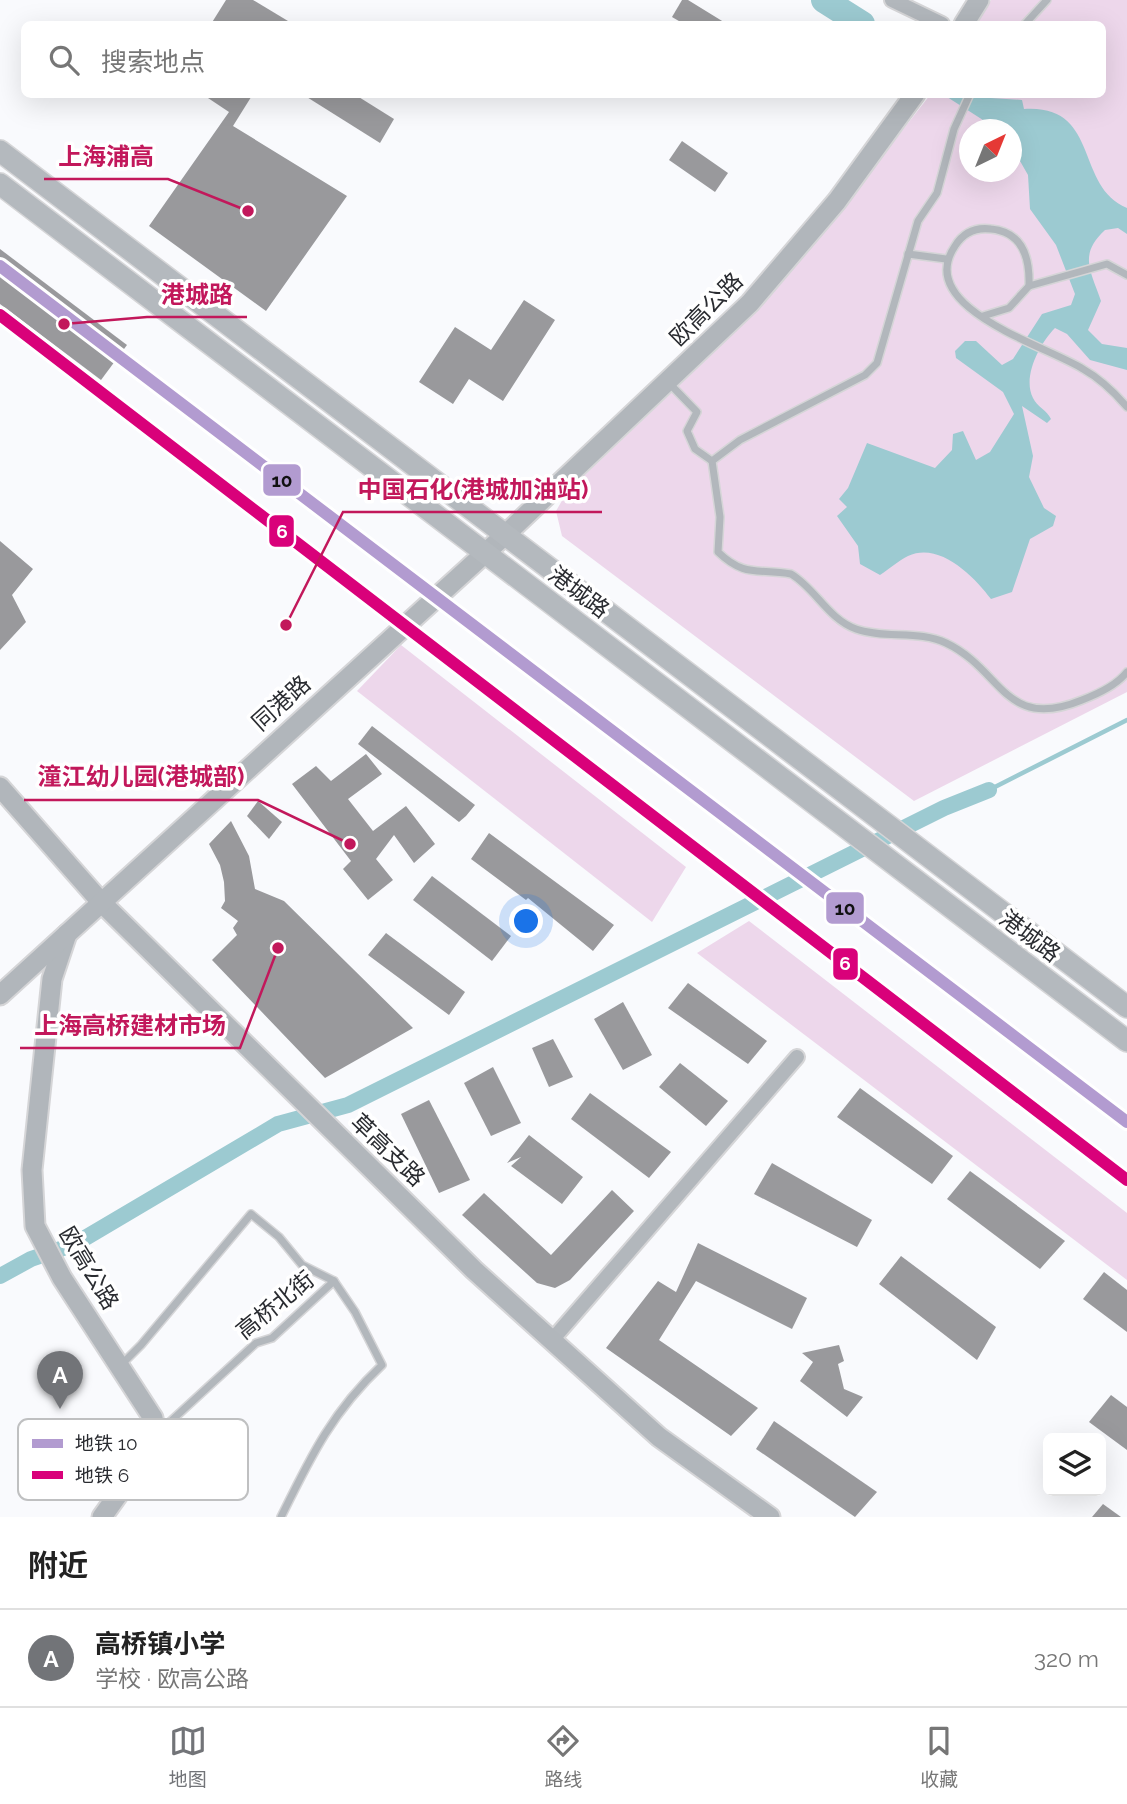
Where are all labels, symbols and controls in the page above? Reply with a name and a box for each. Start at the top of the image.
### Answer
search box [21,21,1106,98]
icon: search [45,41,83,79]
text: 搜索地点 [101,47,205,77]
north arrow [959,119,1022,182]
callout: 上海浦高 [44,134,168,179]
text: 上海浦高 [58,142,154,171]
street label: 欧高公路 [664,267,748,351]
callout: 港城路 [147,272,247,317]
text: 港城路 [161,280,233,309]
line badge: 10 [262,463,302,497]
callout: 中国石化(港城加油站) [343,467,602,512]
text: 10 [271,469,293,491]
text: 中国石化(港城加油站) [358,475,588,504]
line badge: 6 [268,514,295,548]
text: 6 [276,520,288,542]
street label: 港城路 [544,560,615,623]
street label: 同港路 [246,670,315,736]
callout: 潼江幼儿园(港城部) [24,755,258,800]
text: 潼江幼儿园(港城部) [38,762,244,791]
line badge: 10 [825,891,865,925]
text: 10 [834,897,856,919]
your location [509,904,543,938]
street label: 港城路 [995,904,1066,967]
line badge: 6 [832,947,859,981]
text: 6 [839,952,851,974]
callout: 上海高桥建材市场 [20,1003,240,1048]
text: 上海高桥建材市场 [34,1011,226,1040]
street label: 草高支路 [346,1108,431,1191]
street label: 欧高公路 [54,1221,125,1314]
street label: 高桥北街 [230,1265,319,1344]
pin: A [37,1351,83,1409]
legend [18,1419,248,1500]
text: 地铁 10 [75,1432,138,1454]
map controls [1043,1433,1106,1496]
button: layers [1043,1433,1106,1496]
text: 地铁 6 [75,1464,129,1486]
text: 附近 [28,1548,88,1583]
text: 高桥镇小学 [95,1629,225,1659]
text: A [43,1645,59,1672]
text: 320 m [1034,1645,1099,1672]
text: 学校 · 欧高公路 [95,1665,249,1692]
tab: 地图 [169,1722,207,1791]
tab: 路线 [544,1722,582,1791]
tab: 收藏 [920,1722,958,1791]

